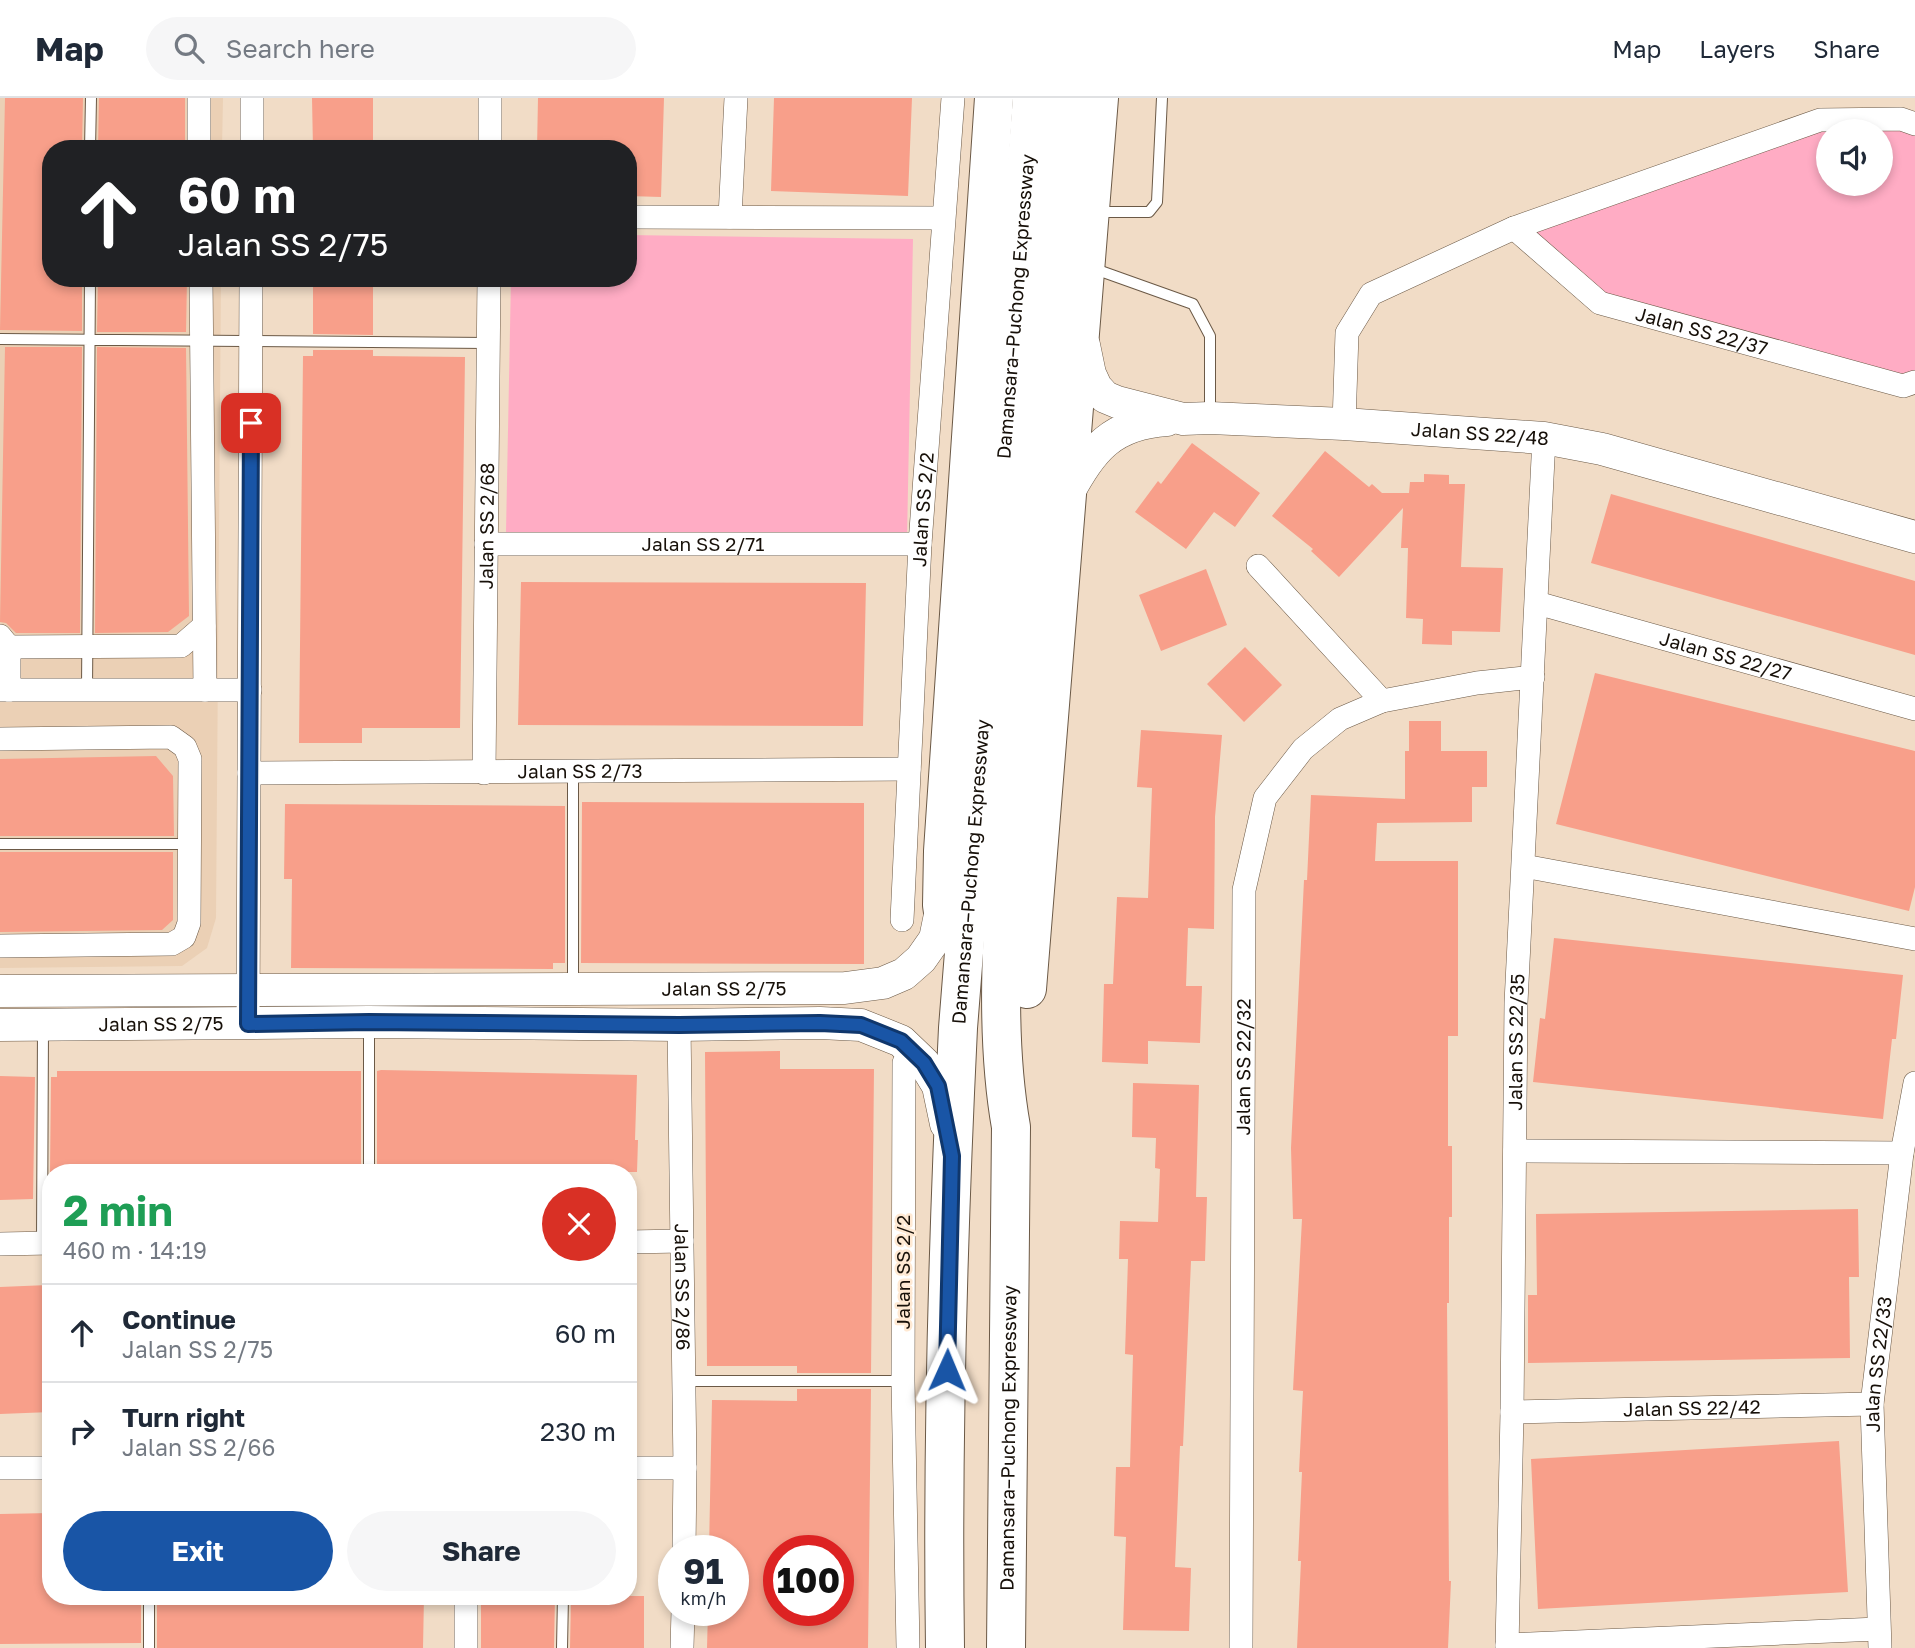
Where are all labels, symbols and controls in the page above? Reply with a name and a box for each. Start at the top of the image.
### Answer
search box [146,17,636,80]
text: Map [35,29,104,68]
icon: search [170,29,208,67]
text: Search here [226,33,375,64]
text: Map [1612,34,1661,63]
text: Layers [1699,34,1775,63]
text: Share [1813,34,1880,63]
map controls [1816,119,1893,196]
button: sound [1816,119,1893,196]
street label: Damansara–Puchong Expressway [991,153,1039,460]
text: 60 m [178,165,296,224]
icon: ahead [63,168,154,259]
text: Jalan SS 2/75 [178,225,388,263]
street label: Jalan SS 22/37 [1633,301,1771,359]
pin [221,393,281,453]
icon: arrive [232,404,270,442]
street label: Jalan SS 22/48 [1410,417,1550,449]
street label: Jalan SS 2/2 [907,451,938,567]
street label: Jalan SS 2/68 [474,462,498,590]
street label: Jalan SS 2/71 [641,532,765,555]
street label: Jalan SS 22/27 [1657,626,1794,685]
street label: Damansara–Puchong Expressway [946,718,994,1025]
street label: Jalan SS 2/73 [517,759,643,782]
street label: Jalan SS 22/35 [1503,973,1528,1111]
street label: Jalan SS 2/75 [661,976,787,1000]
street label: Jalan SS 22/32 [1231,998,1255,1136]
street label: Jalan SS 2/75 [98,1011,224,1035]
text: 2 min [63,1185,173,1235]
button: close [542,1187,616,1261]
street label: Jalan SS 2/2 [891,1215,914,1329]
street label: Jalan SS 2/86 [671,1223,695,1351]
text: 460 m · 14:19 [63,1236,207,1264]
street label: Damansara–Puchong Expressway [995,1285,1020,1591]
street label: Jalan SS 22/33 [1860,1295,1896,1433]
text: Continue [122,1304,236,1335]
icon: ahead [63,1314,101,1352]
text: 60 m [555,1318,616,1349]
position arrow [910,1333,984,1407]
text: Jalan SS 2/75 [122,1335,273,1363]
street label: Jalan SS 22/42 [1623,1394,1761,1421]
text: Turn right [122,1402,245,1433]
icon: right [63,1412,101,1450]
text: 230 m [540,1416,616,1447]
text: Jalan SS 2/66 [122,1433,275,1461]
button: Exit [63,1511,333,1591]
button: Share [347,1511,616,1591]
speed limit sign: 100 [763,1535,854,1626]
text: 91 [683,1550,724,1592]
text: km/h [681,1587,726,1609]

